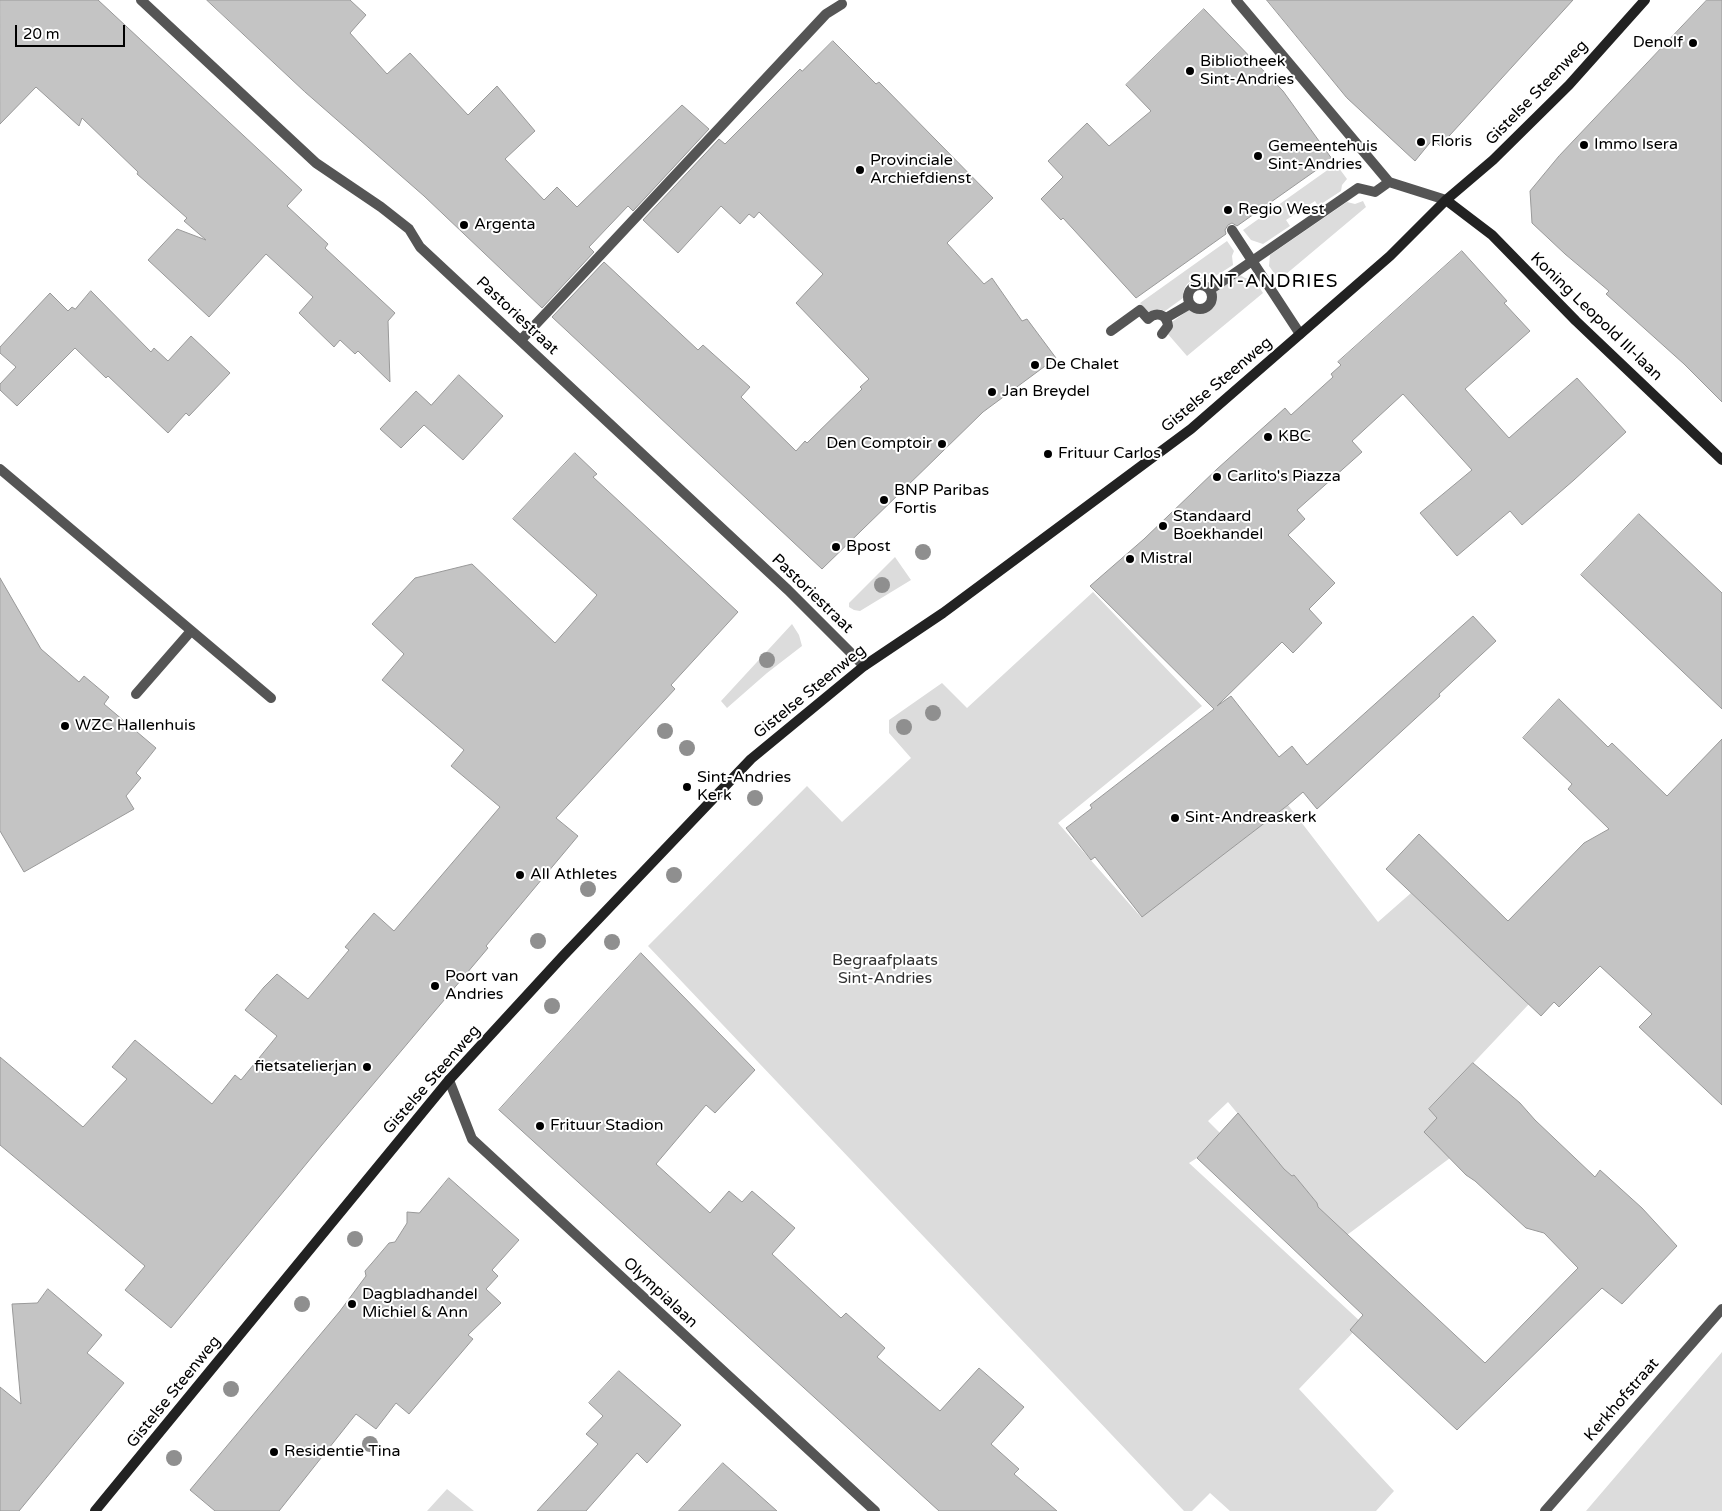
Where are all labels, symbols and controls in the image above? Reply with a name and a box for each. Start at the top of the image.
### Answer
scale bar [18,15,128,47]
text: 20 m [23,25,60,43]
place label: Denolf [1633,33,1683,53]
street label: Gistelse Steenweg [1482,36,1592,150]
marker: Denolf [1687,37,1699,49]
place label: Bibliotheek Sint-Andries [1200,52,1294,90]
marker: Bibliotheek Sint-Andries [1184,65,1196,77]
place label: Floris [1431,132,1472,152]
place label: Immo Isera [1594,135,1678,155]
marker: Floris [1415,136,1427,148]
place label: Gemeentehuis Sint-Andries [1268,137,1378,175]
marker: Immo Isera [1578,139,1590,151]
marker: Gemeentehuis Sint-Andries [1252,150,1264,162]
place label: Provinciale Archiefdienst [870,151,971,189]
marker: Provinciale Archiefdienst [854,164,866,176]
place label: Regio West [1238,200,1325,220]
marker: Regio West [1222,204,1234,216]
place label: Argenta [474,215,536,235]
marker: Argenta [458,219,470,231]
street label: Koning Leopold III-laan [1526,249,1666,385]
district label: SINT-ANDRIES [1188,271,1340,293]
street label: Pastoriestraat [472,273,562,359]
street label: Gistelse Steenweg [1158,333,1276,437]
place label: De Chalet [1045,355,1119,375]
marker: De Chalet [1029,359,1041,371]
place label: Jan Breydel [1002,382,1090,402]
marker: Jan Breydel [986,386,998,398]
place label: KBC [1278,427,1311,447]
marker: KBC [1262,431,1274,443]
place label: Den Comptoir [826,434,932,454]
marker: Den Comptoir [936,438,948,450]
place label: Frituur Carlos [1058,444,1161,464]
marker: Frituur Carlos [1042,448,1054,460]
place label: Carlito's Piazza [1227,467,1341,487]
marker: Carlito's Piazza [1211,471,1223,483]
place label: BNP Paribas Fortis [894,481,989,519]
marker: BNP Paribas Fortis [878,494,890,506]
place label: Standaard Boekhandel [1173,507,1263,545]
marker: Standaard Boekhandel [1157,520,1169,532]
place label: Bpost [846,537,891,557]
marker: Bpost [830,541,842,553]
place label: Mistral [1140,549,1192,569]
street label: Pastoriestraat [767,550,857,638]
marker: Mistral [1124,553,1136,565]
street label: Gistelse Steenweg [750,641,870,743]
place label: WZC Hallenhuis [75,716,196,736]
marker: WZC Hallenhuis [59,720,71,732]
place label: Sint-Andries Kerk [697,768,791,806]
marker: Sint-Andries Kerk [681,781,693,793]
place label: Sint-Andreaskerk [1185,808,1316,828]
marker: Sint-Andreaskerk [1169,812,1181,824]
place label: All Athletes [530,865,617,885]
marker: All Athletes [514,869,526,881]
park label: Begraafplaats Sint-Andries [832,951,938,989]
place label: Poort van Andries [445,967,519,1005]
marker: Poort van Andries [429,980,441,992]
street label: Gistelse Steenweg [379,1021,485,1139]
place label: fietsatelierjan [254,1057,357,1077]
marker: fietsatelierjan [361,1061,373,1073]
place label: Frituur Stadion [550,1116,663,1136]
marker: Frituur Stadion [534,1120,546,1132]
street label: Olympialaan [619,1254,701,1332]
place label: Dagbladhandel Michiel & Ann [362,1285,478,1323]
marker: Dagbladhandel Michiel & Ann [346,1298,358,1310]
street label: Gistelse Steenweg [123,1332,225,1452]
street label: Kerkhofstraat [1581,1354,1663,1446]
place label: Residentie Tina [284,1442,400,1462]
marker: Residentie Tina [268,1446,280,1458]

